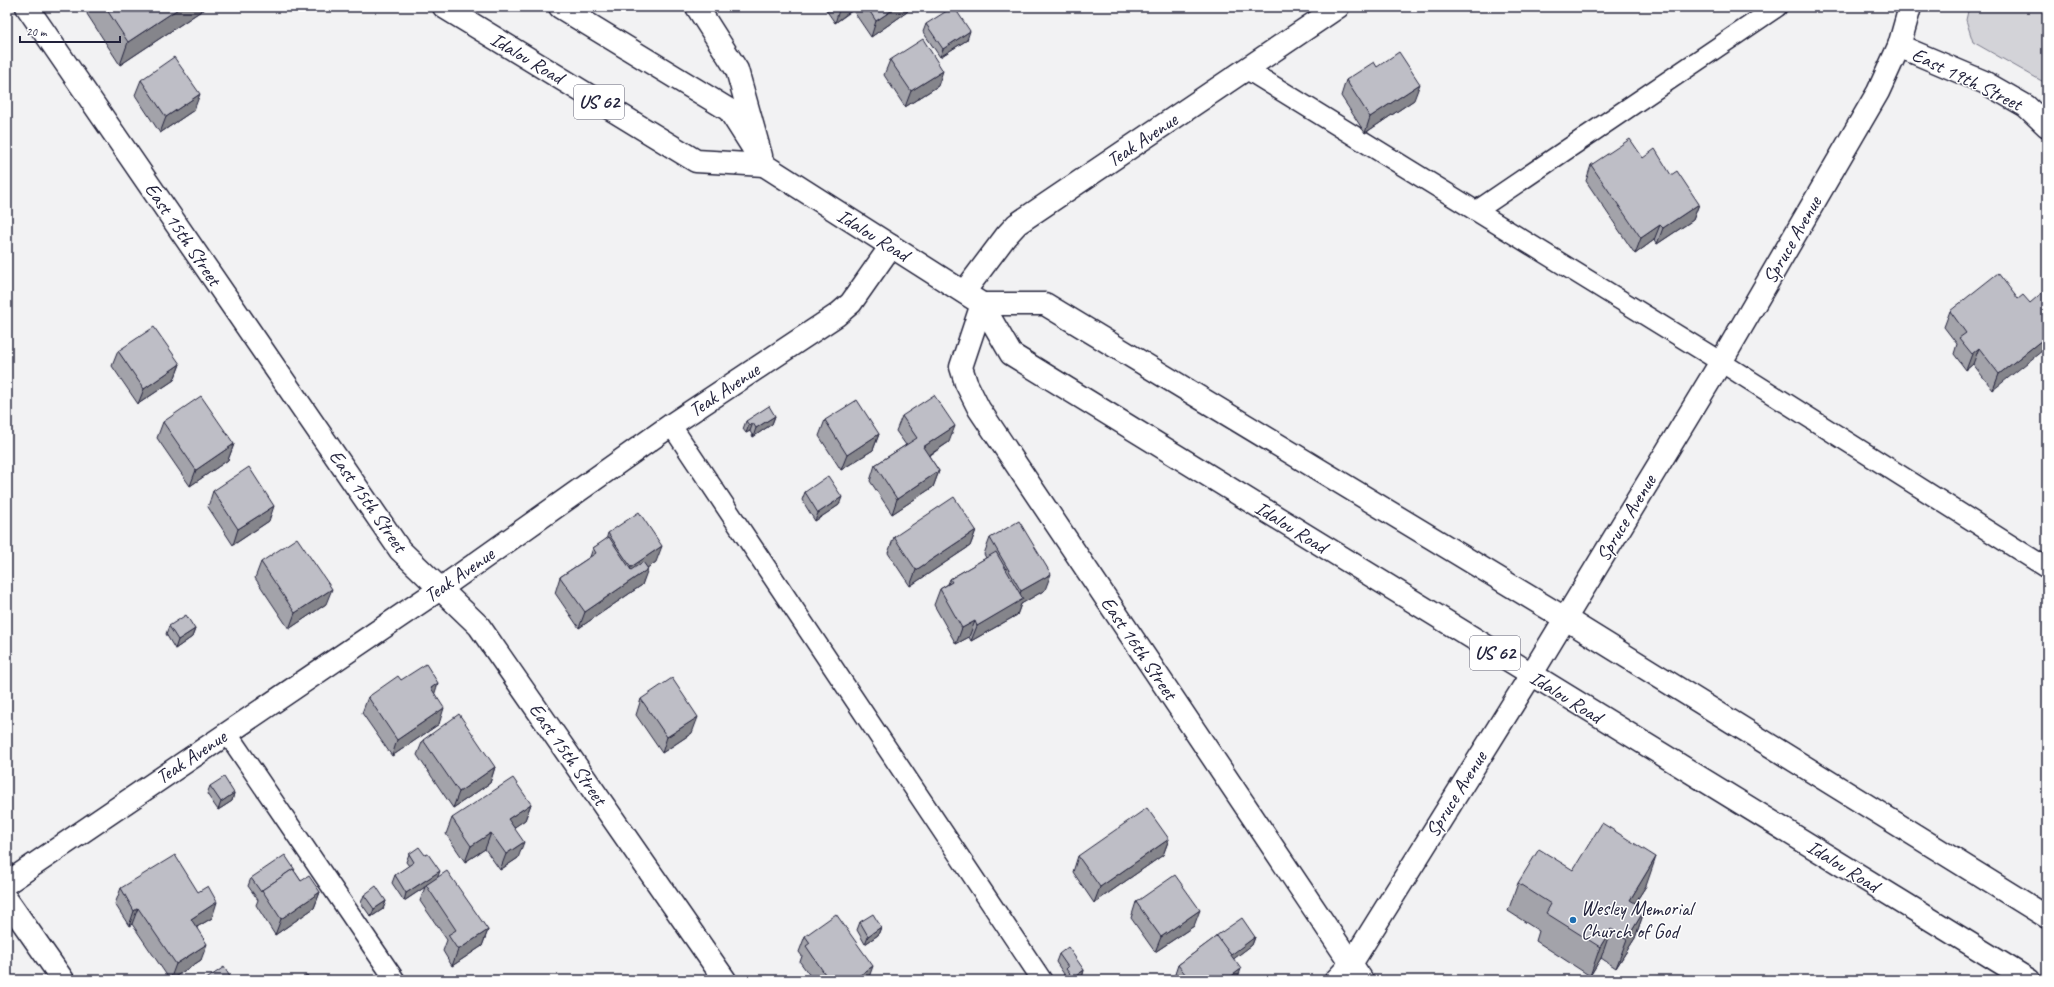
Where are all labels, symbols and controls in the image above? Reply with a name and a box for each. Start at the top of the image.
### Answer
scale bar [20,18,120,44]
text: 20 m [26,24,48,40]
street label: Idalou Road [486,27,571,91]
street label: East 19th Street [1908,42,2028,117]
road number: US 62 [574,85,624,119]
street label: Teak Avenue [1102,106,1183,173]
street label: East 15th Street [139,178,228,292]
street label: Spruce Avenue [1757,191,1828,288]
street label: Idalou Road [832,203,916,269]
street label: Teak Avenue [684,356,765,423]
street label: East 15th Street [324,445,414,559]
street label: Spruce Avenue [1590,469,1662,566]
street label: Idalou Road [1250,495,1334,561]
street label: Teak Avenue [419,541,500,608]
street label: East 16th Street [1095,592,1184,706]
road number: US 62 [1470,636,1520,670]
street label: Idalou Road [1525,665,1609,731]
street label: East 15th Street [524,698,614,812]
street label: Teak Avenue [151,723,232,790]
street label: Spruce Avenue [1420,745,1493,842]
street label: Idalou Road [1802,834,1886,900]
place label: Wesley Memorial Church of God [1581,896,1696,944]
marker: Wesley Memorial Church of God [1568,915,1578,925]

